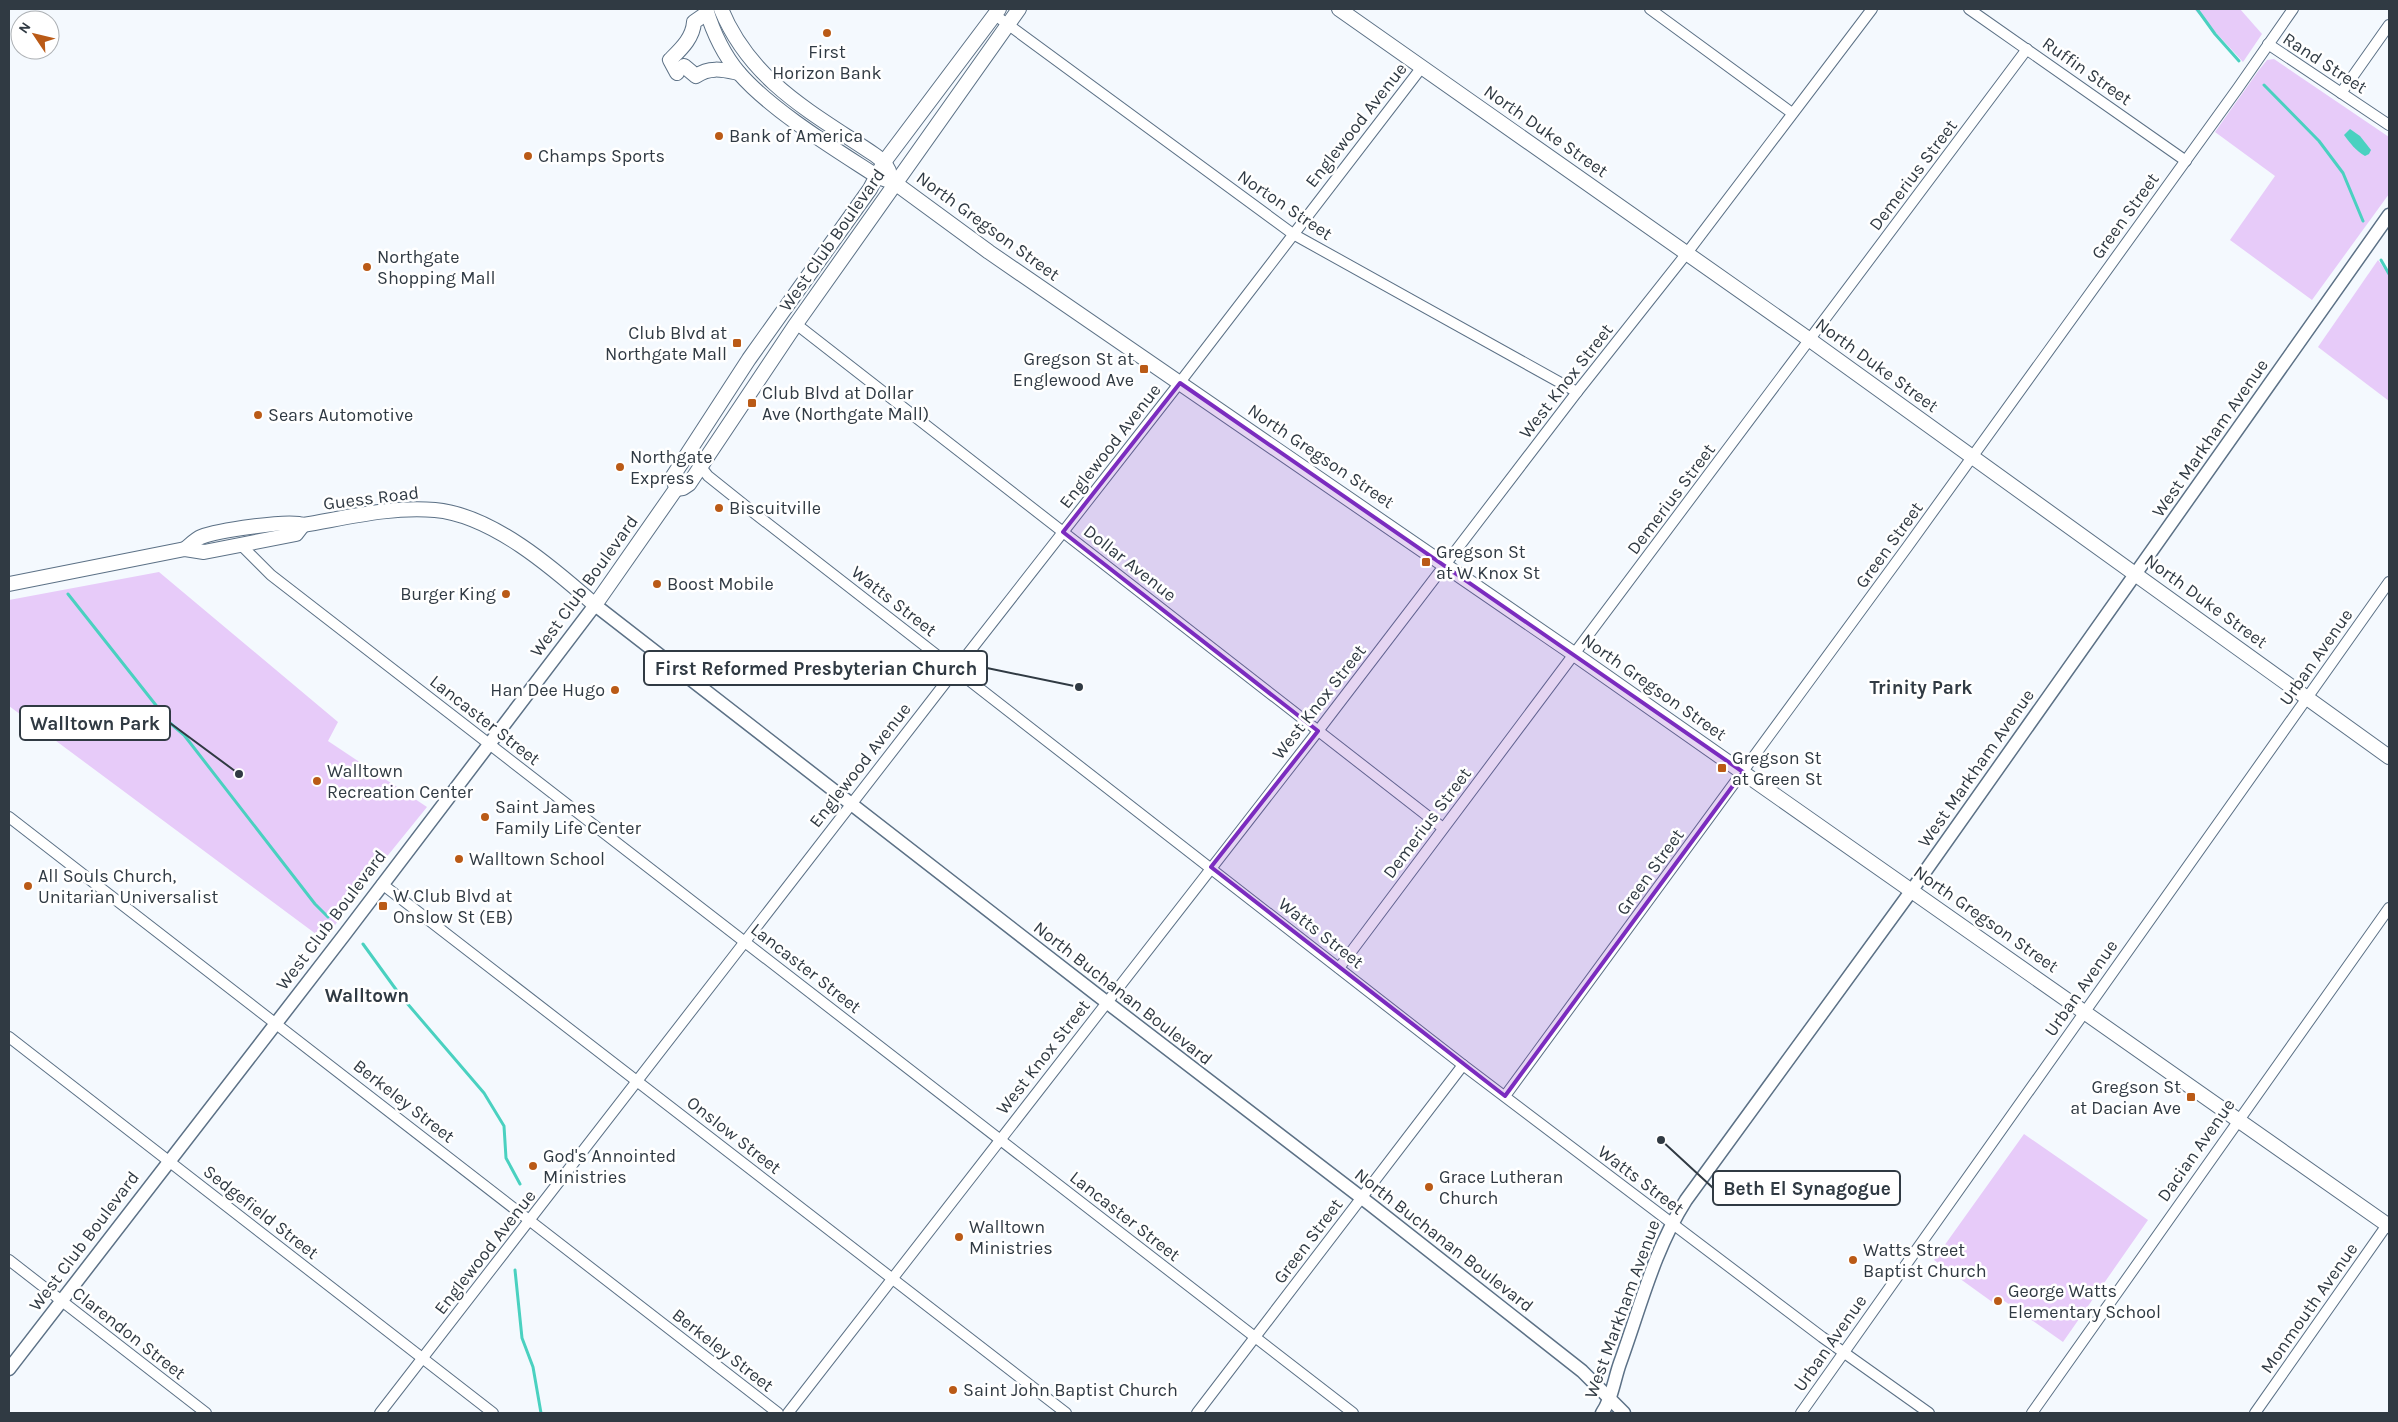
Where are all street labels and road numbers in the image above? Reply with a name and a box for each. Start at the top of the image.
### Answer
street label: Rand Street [2279,28,2372,99]
street label: Ruffin Street [2038,32,2136,110]
street label: Englewood Avenue [1300,58,1412,192]
street label: North Duke Street [1480,80,1612,182]
street label: Demerius Street [1864,115,1962,235]
street label: West Club Boulevard [774,164,890,316]
street label: Norton Street [1233,165,1337,245]
street label: North Gregson Street [912,167,1064,286]
street label: Green Street [2086,168,2164,263]
street label: North Duke Street [1811,313,1943,417]
street label: West Knox Street [1514,319,1618,443]
street label: West Markham Avenue [2147,355,2273,521]
street label: Englewood Avenue [1054,379,1166,513]
street label: North Gregson Street [1244,399,1399,513]
street label: Demerius Street [1622,439,1720,559]
street label: Guess Road [322,481,420,515]
street label: Green Street [1850,497,1928,592]
street label: West Club Boulevard [525,511,643,661]
street label: Dollar Avenue [1079,520,1181,606]
street label: North Duke Street [2140,549,2272,653]
street label: Watts Street [847,561,941,641]
street label: Urban Avenue [2275,604,2357,710]
street label: North Gregson Street [1577,629,1731,745]
street label: West Knox Street [1267,640,1371,764]
street label: Lancaster Street [425,670,545,770]
street label: West Markham Avenue [1913,685,2039,851]
street label: Englewood Avenue [804,698,916,832]
street label: Demerius Street [1378,763,1476,883]
street label: Green Street [1611,824,1689,919]
street label: West Club Boulevard [271,846,391,994]
street label: North Gregson Street [1909,861,2063,977]
street label: Watts Street [1274,893,1368,973]
street label: North Buchanan Boulevard [1029,916,1217,1070]
street label: Lancaster Street [746,918,866,1018]
street label: Urban Avenue [2040,935,2122,1041]
street label: West Knox Street [991,995,1095,1119]
street label: Berkeley Street [349,1055,459,1148]
street label: Onslow Street [682,1091,786,1179]
street label: Dacian Avenue [2152,1094,2240,1206]
street label: Watts Street [1594,1140,1689,1220]
street label: Sedgefield Street [199,1160,323,1264]
street label: North Buchanan Boulevard [1350,1163,1538,1317]
street label: Lancaster Street [1065,1166,1185,1266]
street label: West Club Boulevard [24,1167,144,1315]
street label: Englewood Avenue [429,1185,541,1319]
street label: Green Street [1269,1194,1347,1288]
street label: West Markham Avenue [1579,1217,1665,1401]
street label: Monmouth Avenue [2256,1238,2362,1378]
street label: Clarendon Street [68,1282,190,1384]
street label: Urban Avenue [1789,1290,1871,1396]
street label: Berkeley Street [668,1304,778,1397]

